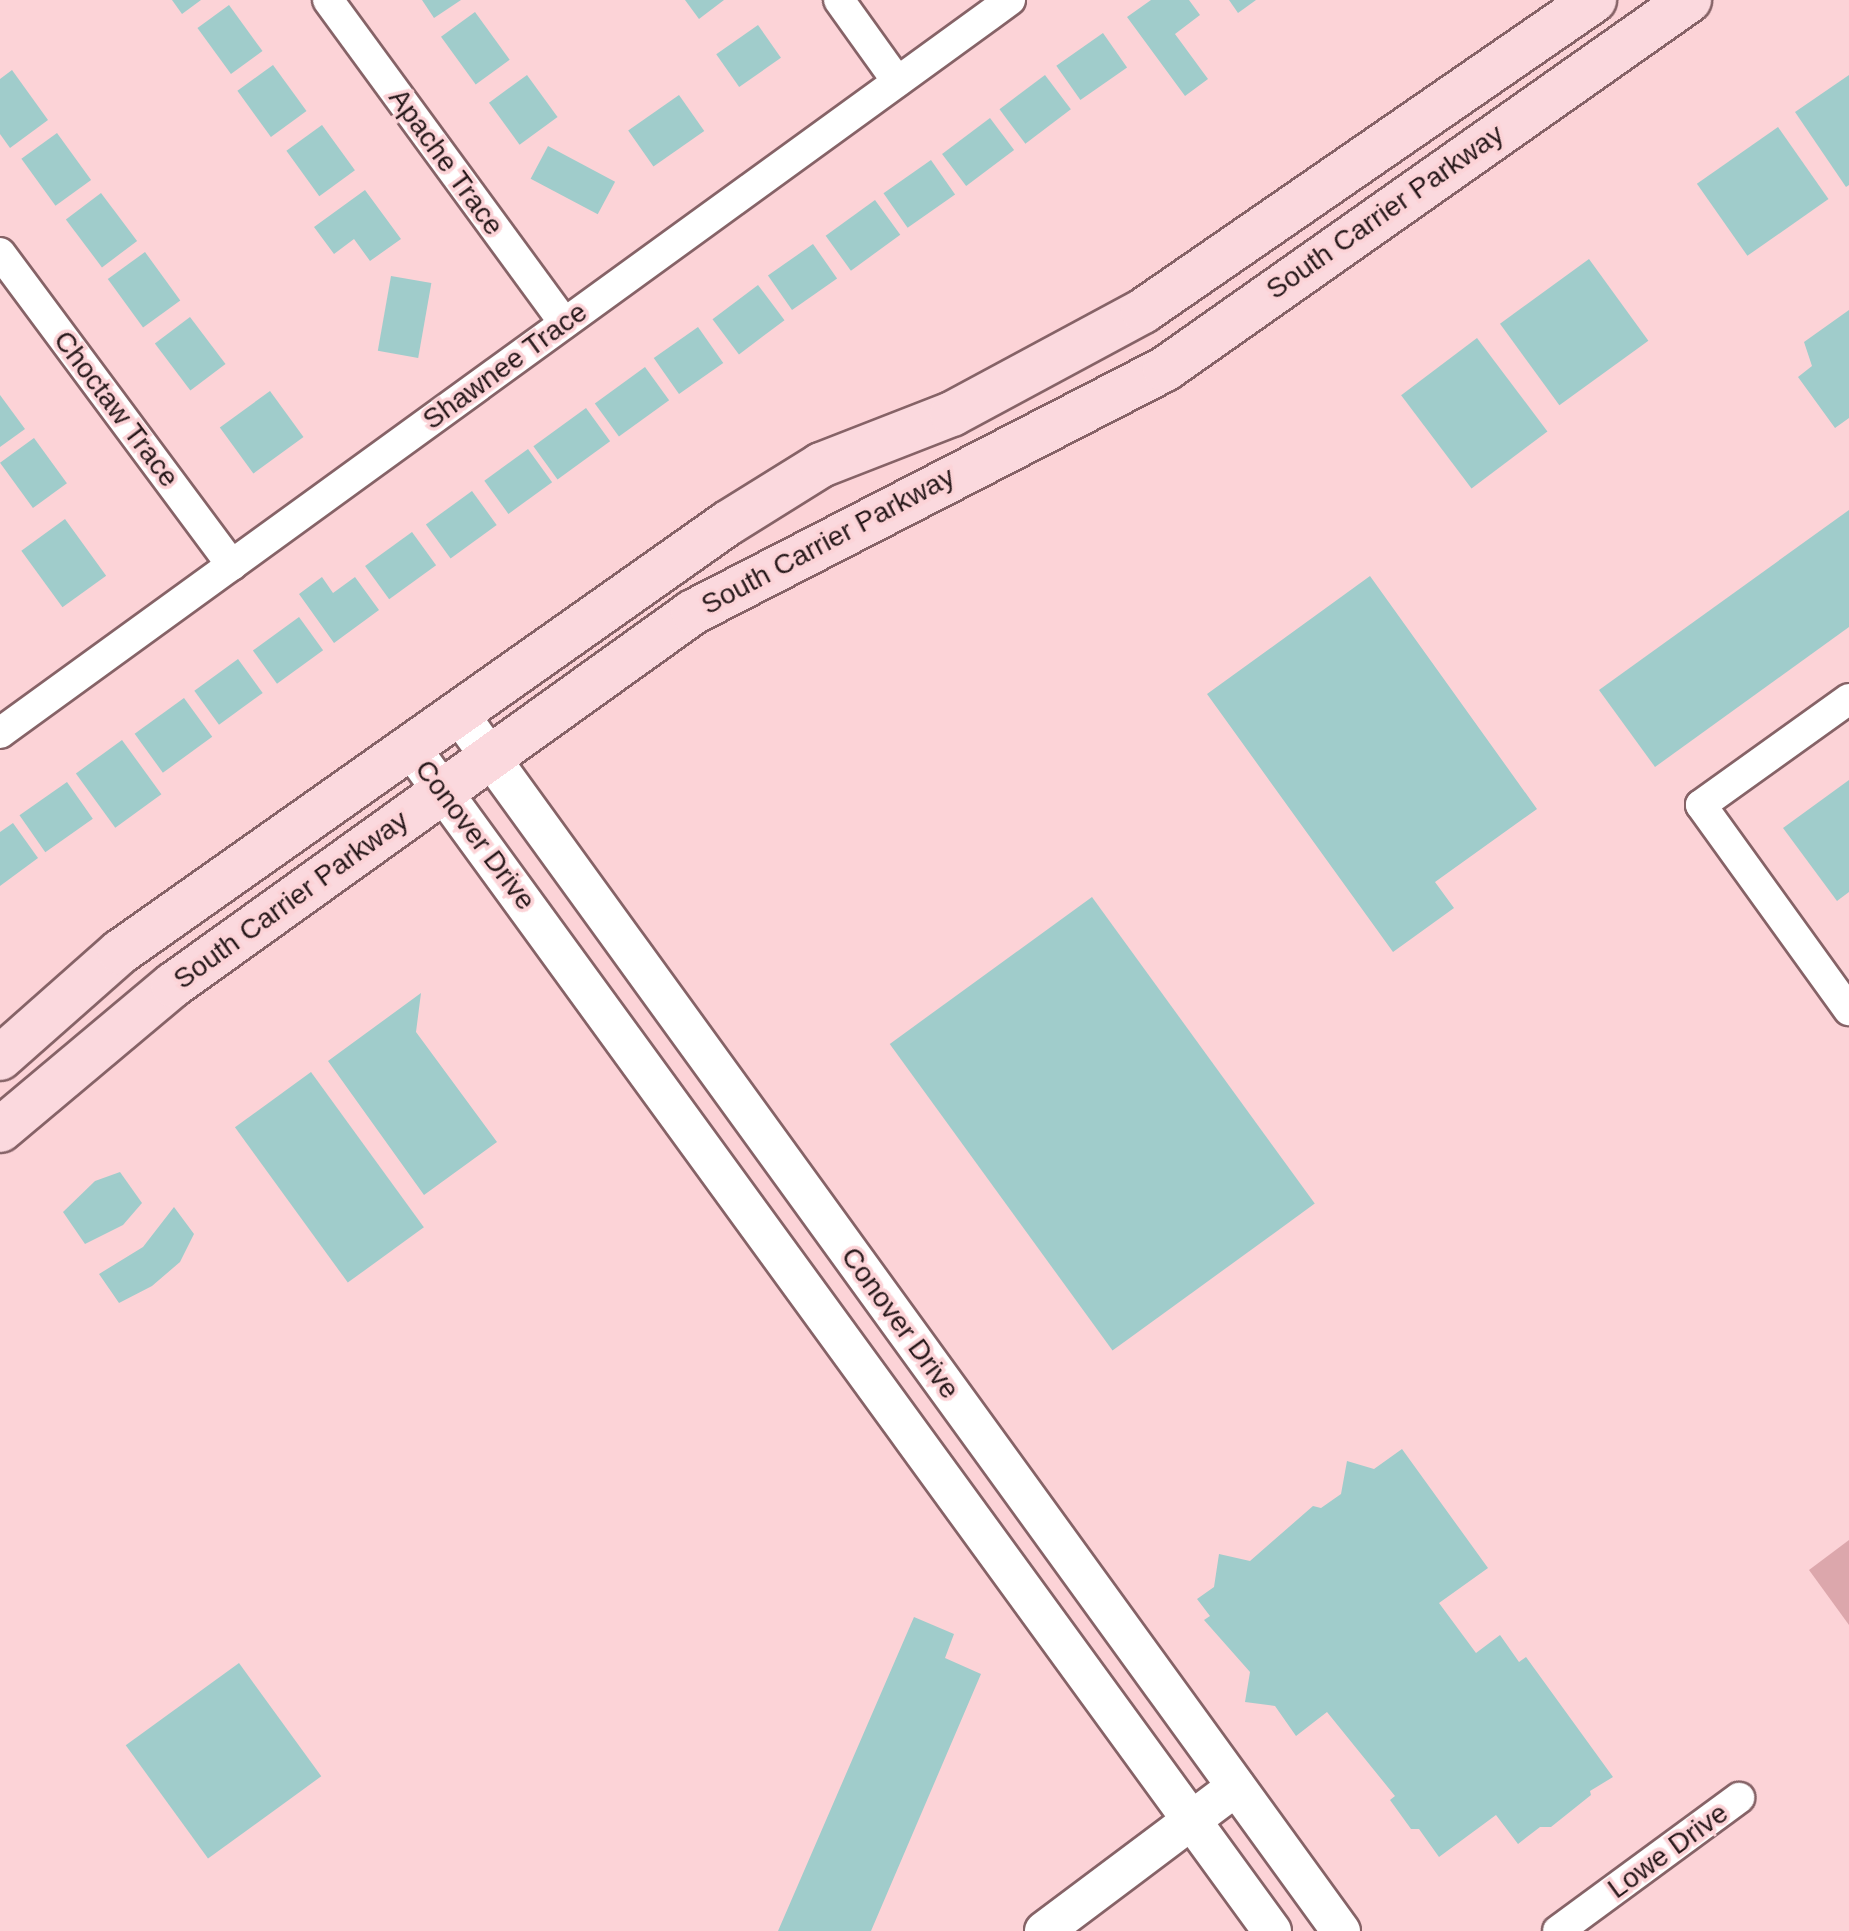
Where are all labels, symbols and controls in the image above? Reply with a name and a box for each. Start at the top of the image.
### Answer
street label: Apache Trace [381,82,511,242]
street label: South Carrier Parkway [1260,117,1510,307]
street label: Shawnee Trace [416,295,594,437]
street label: Choctaw Trace [46,324,186,494]
street label: South Carrier Parkway [696,460,960,622]
street label: Conover Drive [408,753,542,917]
street label: South Carrier Parkway [167,804,415,996]
street label: Conover Drive [834,1241,966,1405]
street label: Lowe Drive [1601,1796,1735,1906]

